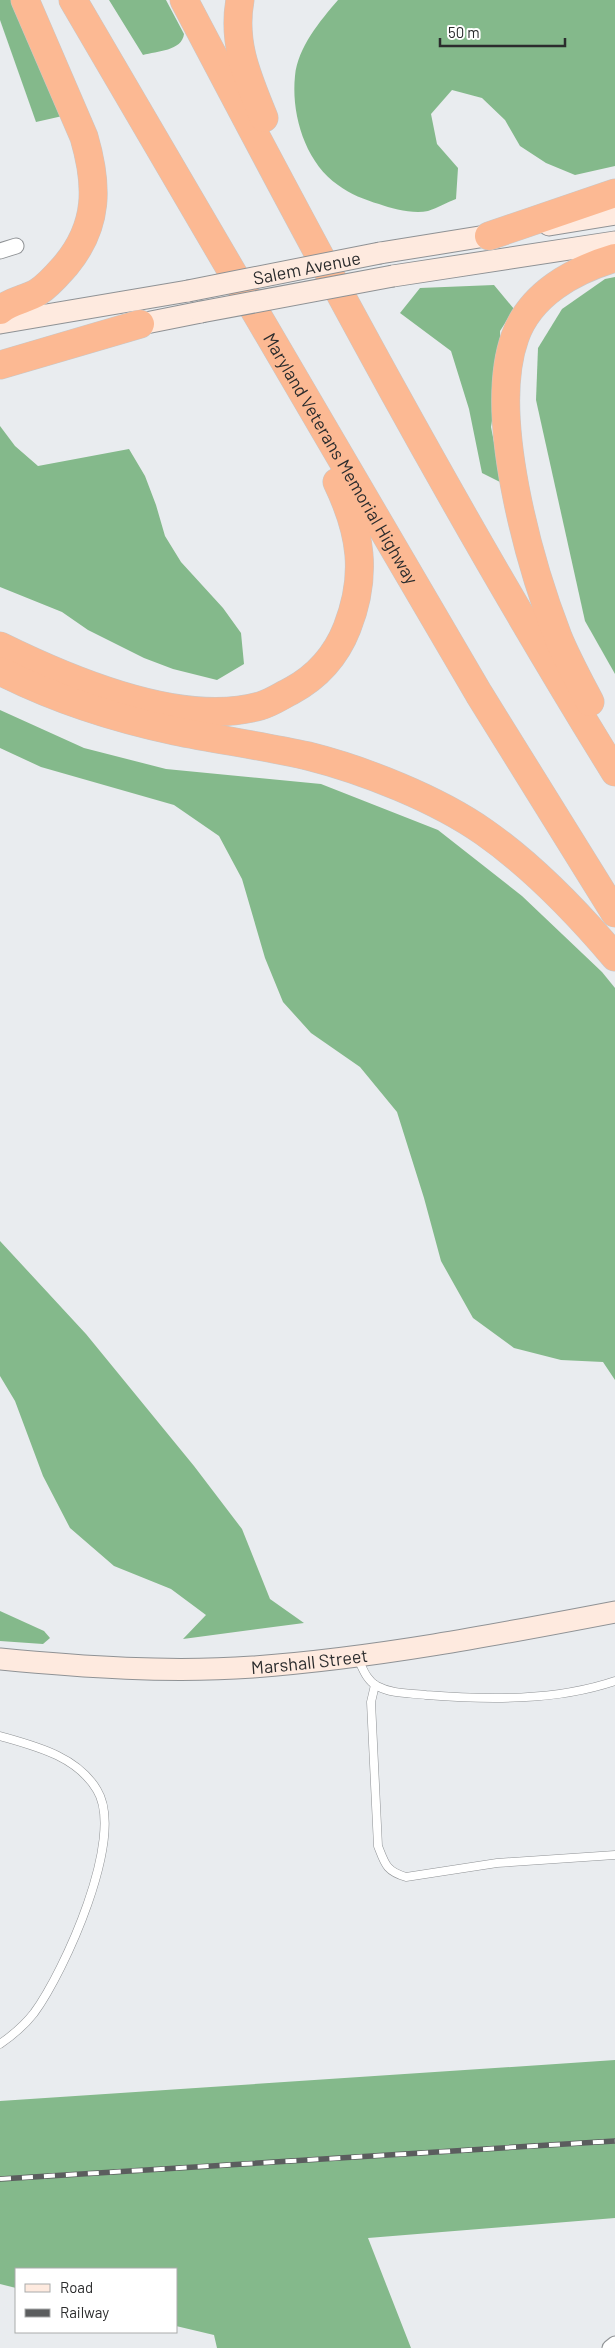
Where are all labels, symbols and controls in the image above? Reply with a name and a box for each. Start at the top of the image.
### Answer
scale bar [440,15,565,47]
text: 50 m [448,23,480,41]
street label: Salem Avenue [251,246,362,289]
street label: Maryland Veterans Memorial Highway [259,329,423,588]
street label: Marshall Street [250,1644,369,1678]
legend [15,2268,178,2333]
text: Road [60,2278,93,2296]
text: Railway [60,2303,109,2321]

